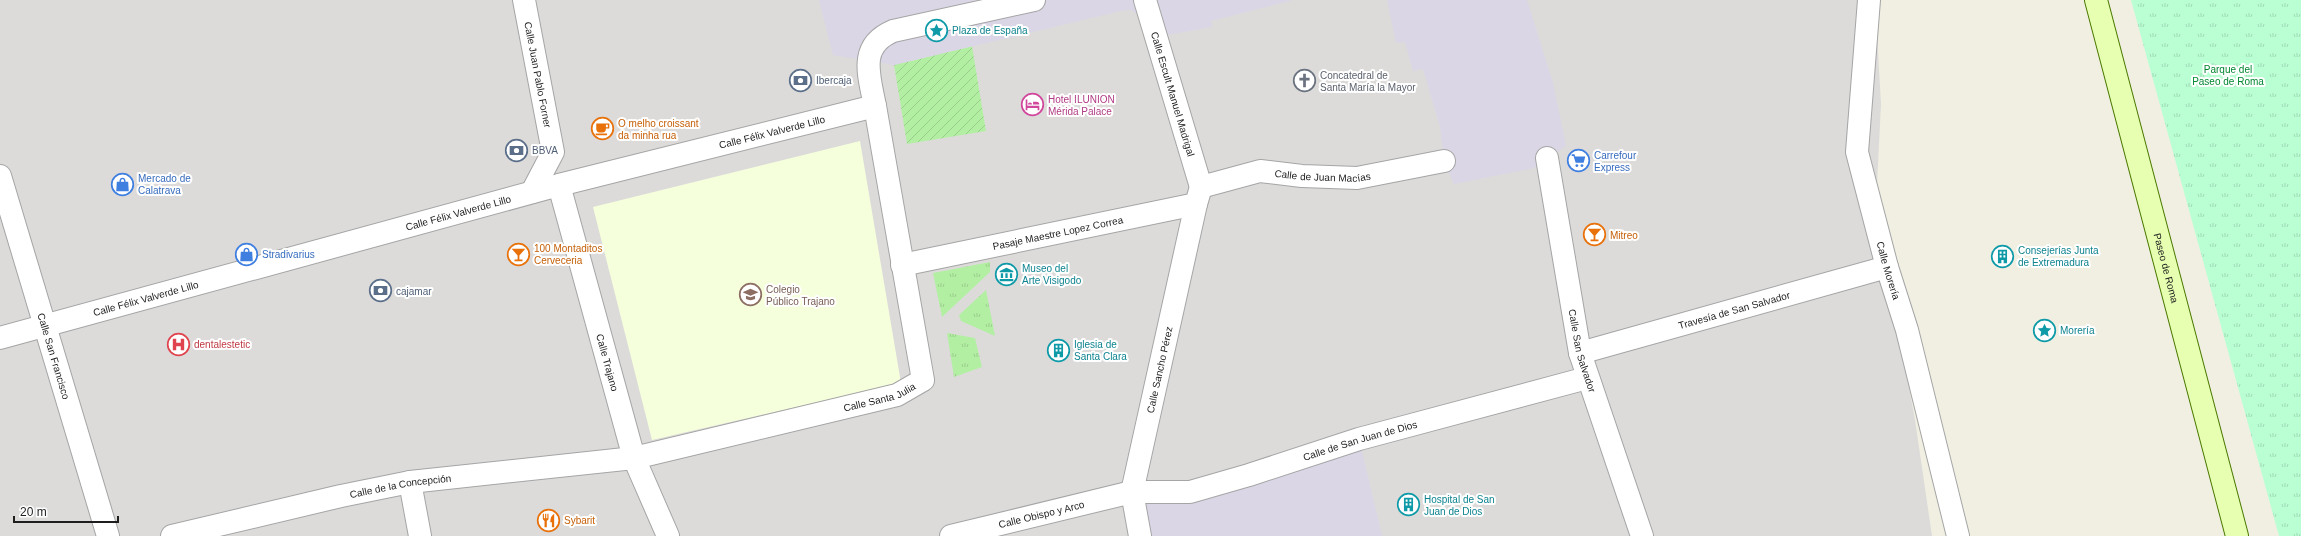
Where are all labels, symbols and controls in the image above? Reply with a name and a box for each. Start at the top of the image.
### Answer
place icon: Plaza de España [924,17,950,43]
street label: Calle Juan Pablo Forner [522,21,553,129]
place label: Plaza de España [952,25,1028,36]
street label: Calle Escult Manuel Madrigal [1149,30,1197,158]
park label: Parque del Paseo de Roma [2192,64,2264,87]
bank icon: Ibercaja [788,67,814,93]
church icon: Concatedral de Santa María la Mayor [1291,68,1317,94]
place label: Concatedral de Santa María la Mayor [1320,70,1416,93]
place label: Ibercaja [816,75,852,86]
hotel icon: Hotel ILUNION Mérida Palace [1020,92,1046,118]
place label: Hotel ILUNION Mérida Palace [1048,94,1115,117]
street label: Calle Félix Valverde Lillo [718,114,827,151]
cafe icon: O melho croissant da minha rua [590,116,616,142]
place label: O melho croissant da minha rua [618,118,699,141]
bank icon: BBVA [503,137,529,163]
place label: BBVA [532,145,558,156]
supermarket icon: Carrefour Express [1565,148,1591,174]
place label: Carrefour Express [1594,150,1637,173]
street label: Calle de Juan Macías [1274,168,1372,184]
shop icon: Mercado de Calatrava [110,171,136,197]
place label: Mercado de Calatrava [138,173,191,196]
street label: Calle Félix Valverde Lillo [404,193,513,233]
street label: Pasaje Maestre Lopez Correa [992,214,1124,252]
bar icon: Mitreo [1582,222,1608,248]
place label: Mitreo [1610,230,1638,241]
street label: Paseo de Roma [2152,232,2181,305]
street label: Calle Morería [1875,240,1902,301]
shop icon: Stradivarius [233,241,259,267]
bar icon: 100 Montaditos Cerveceria [506,241,532,267]
place label: 100 Montaditos Cerveceria [534,243,602,266]
building icon: Consejerías Junta de Extremadura [1990,243,2016,269]
place label: Consejerías Junta de Extremadura [2018,245,2099,268]
place label: Stradivarius [262,249,315,260]
museum icon: Museo del Arte Visigodo [993,261,1019,287]
place label: Museo del Arte Visigodo [1022,263,1082,286]
bank icon: cajamar [368,278,394,304]
street label: Calle Félix Valverde Lillo [92,279,200,318]
school or university icon: Colegio Público Trajano [738,282,764,308]
place label: Colegio Público Trajano [766,284,835,307]
place label: cajamar [396,286,432,297]
street label: Travesía de San Salvador [1677,289,1792,331]
street label: Calle San Salvador [1567,308,1598,394]
street label: Calle San Francisco [35,312,72,401]
place icon: Morería [2032,317,2058,343]
street label: Calle Sancho Pérez [1145,325,1175,414]
place label: Morería [2060,325,2095,336]
hospital icon: dentalestetic [165,331,191,357]
street label: Calle Trajano [594,333,620,393]
building icon: Iglesia de Santa Clara [1045,337,1071,363]
place label: dentalestetic [194,339,250,350]
place label: Iglesia de Santa Clara [1074,339,1127,362]
street label: Calle Santa Julia [842,380,918,414]
street label: Calle de San Juan de Dios [1302,419,1418,463]
street label: Calle de la Concepción [349,473,452,500]
building icon: Hospital de San Juan de Dios [1395,492,1421,518]
place label: Hospital de San Juan de Dios [1424,494,1495,517]
scale bar [14,498,118,524]
street label: Calle Obispo y Arco [997,499,1086,530]
text: 20 m [20,505,47,519]
restaurant icon: Sybarit [536,507,562,533]
place label: Sybarit [564,515,595,526]

